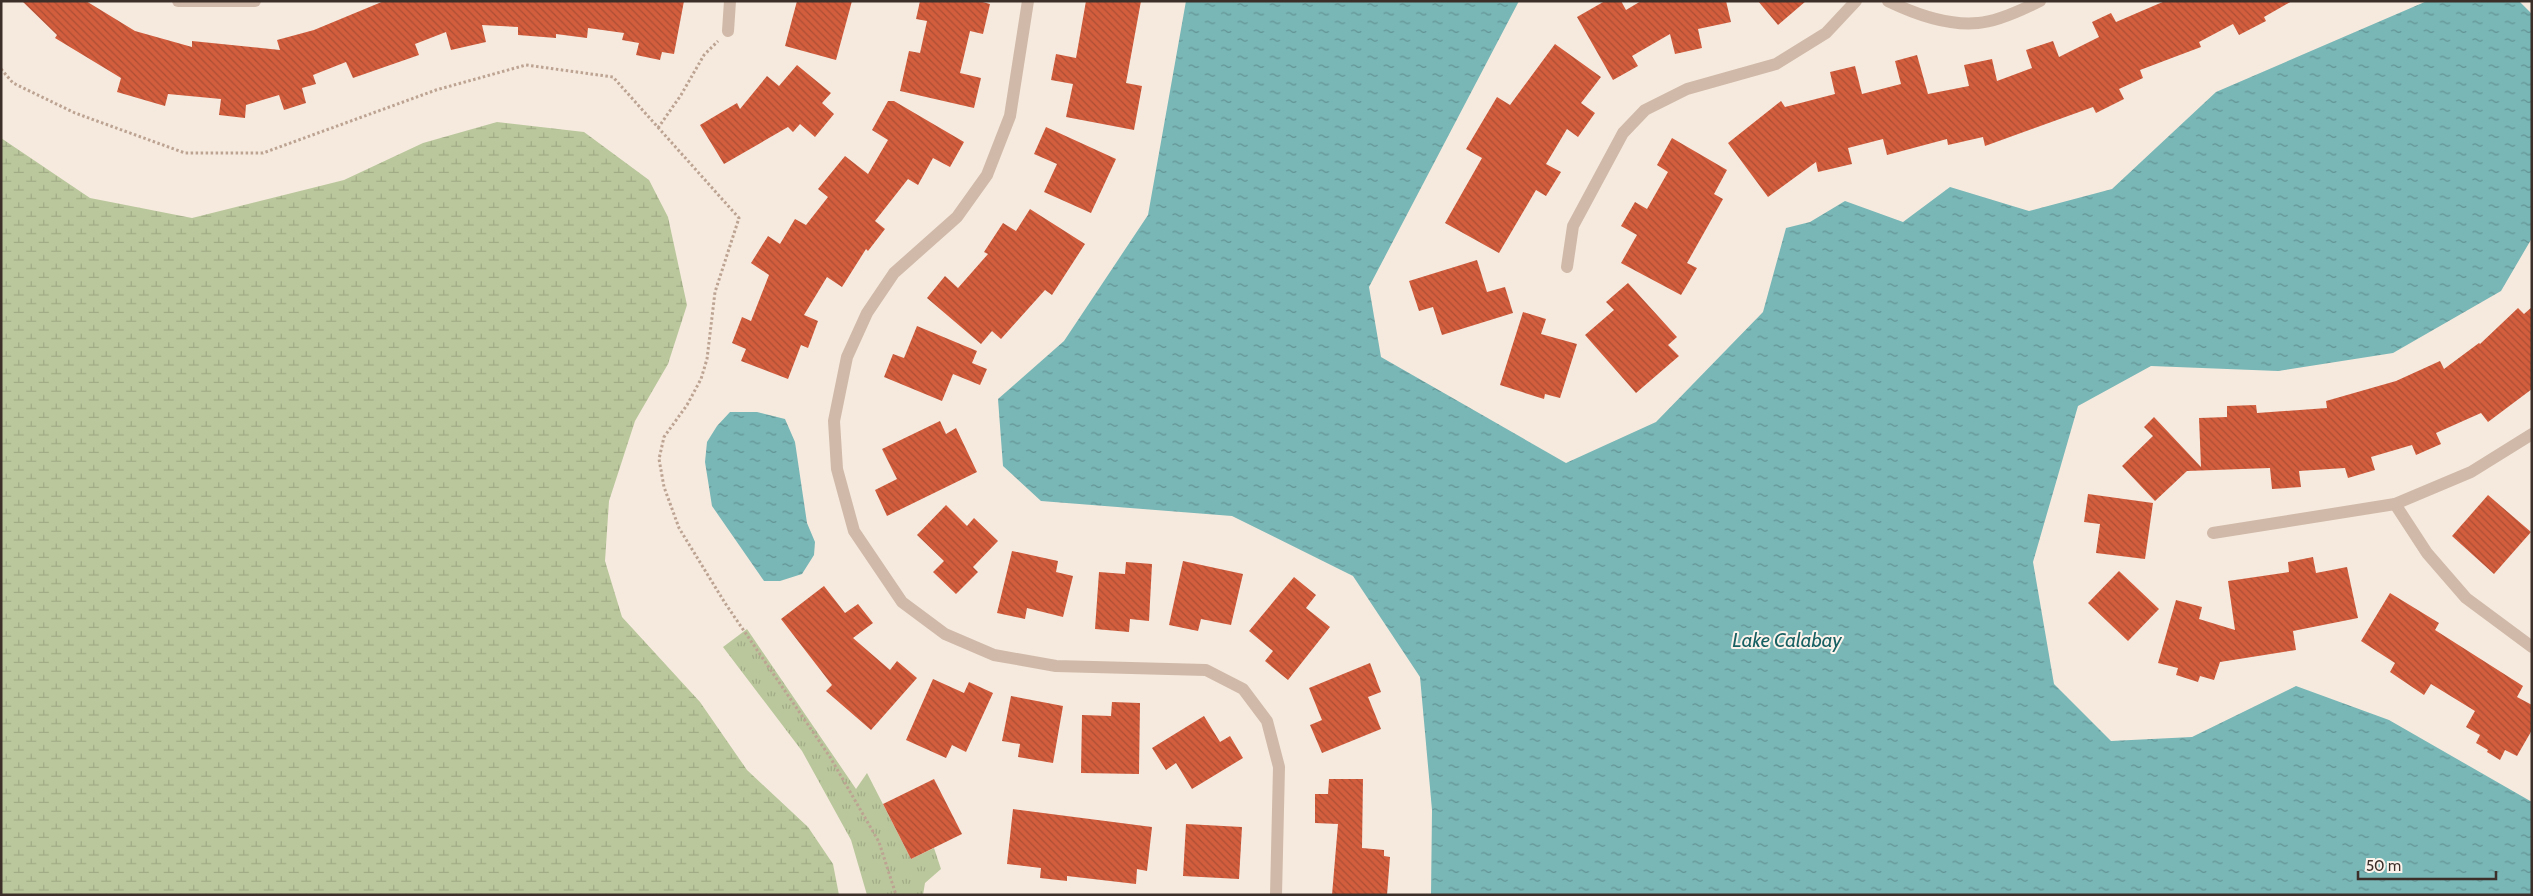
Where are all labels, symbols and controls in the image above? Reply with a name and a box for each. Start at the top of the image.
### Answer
water label: Lake Calabay [1732,628,1842,652]
scale bar [2358,848,2496,880]
text: 50 m [2366,857,2401,875]

